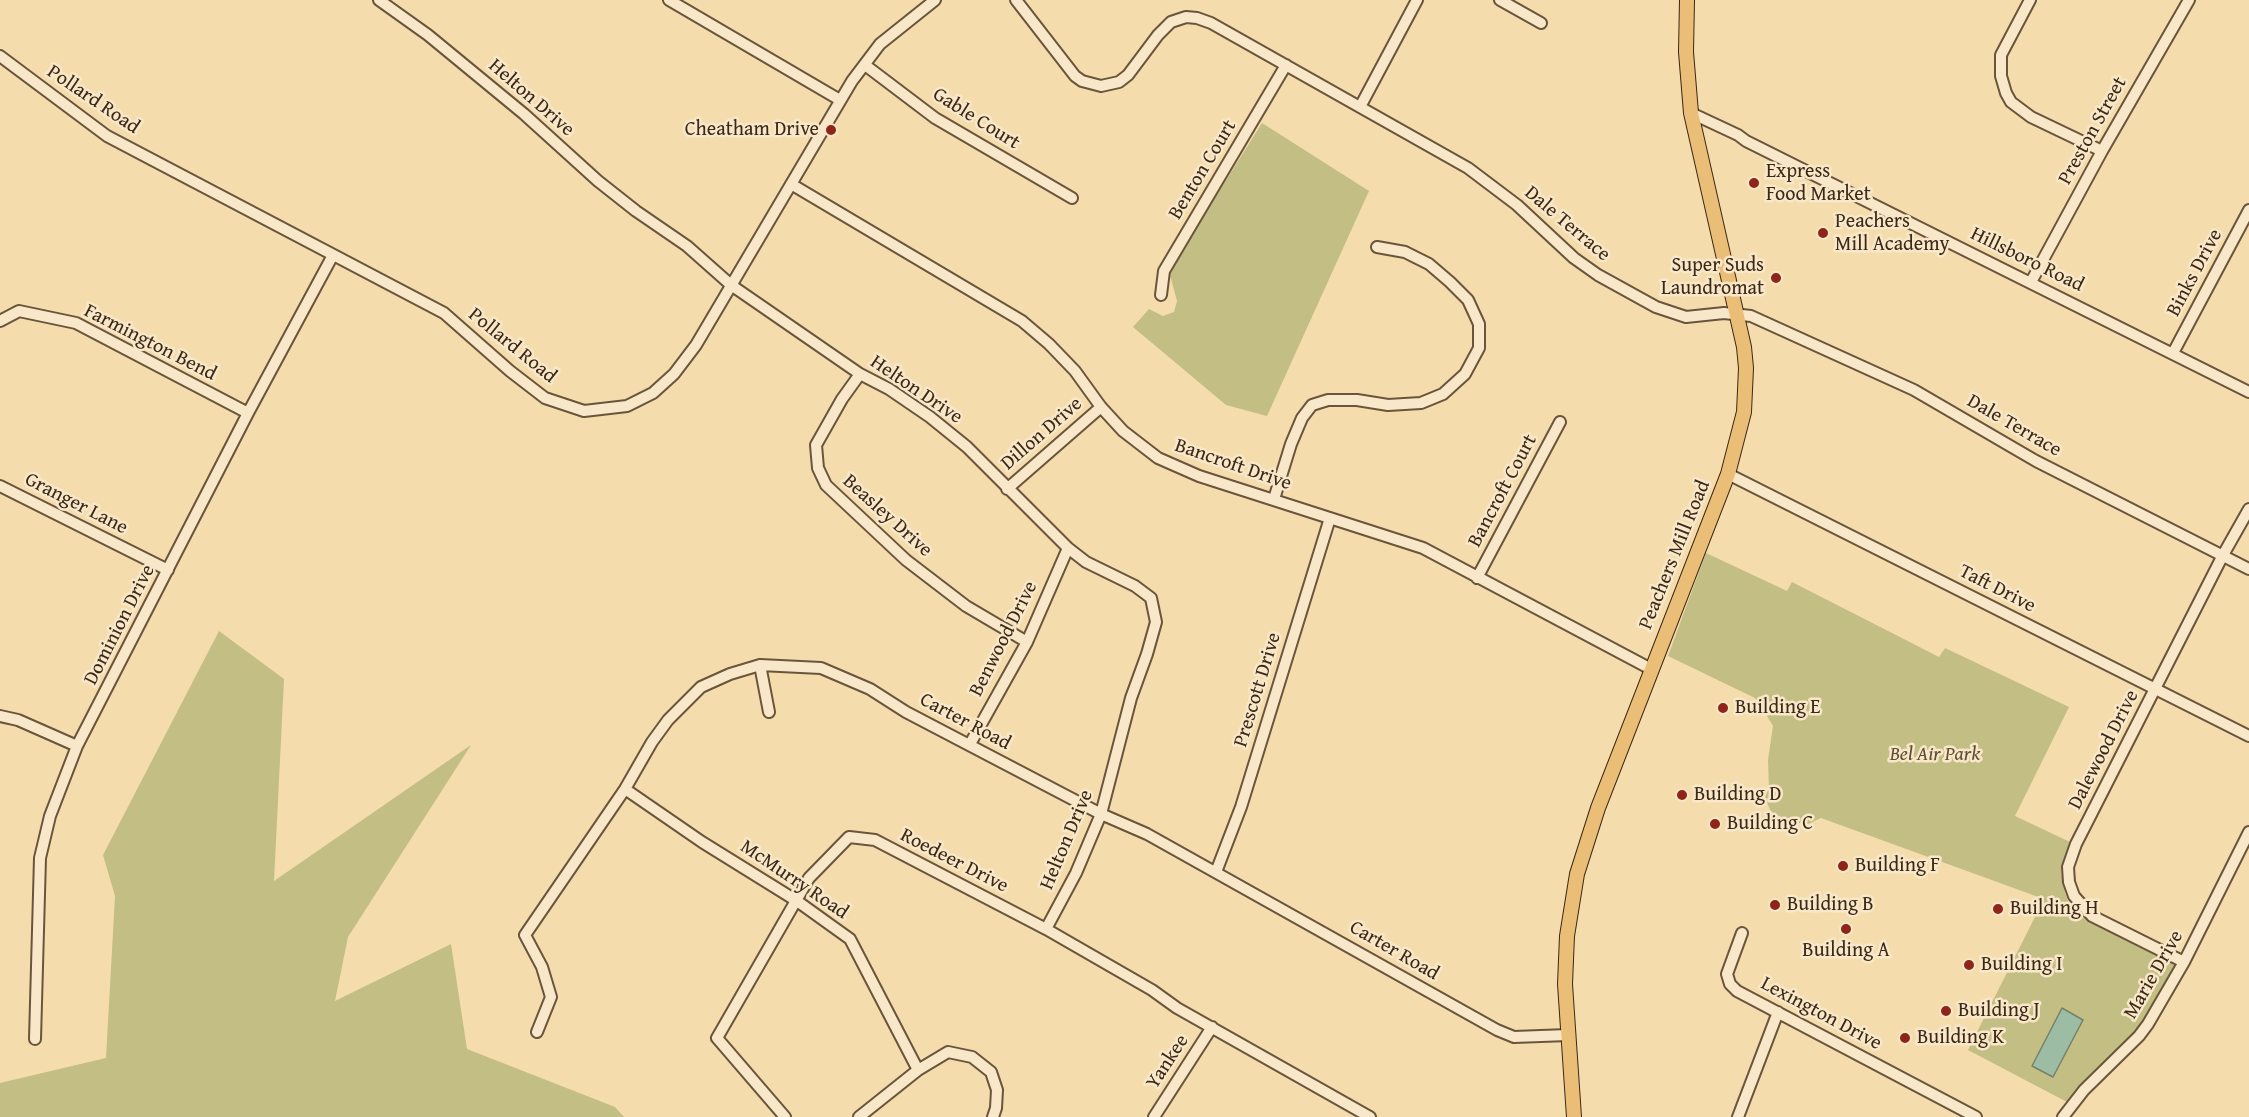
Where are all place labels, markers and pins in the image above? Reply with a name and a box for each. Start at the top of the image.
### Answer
place label: Cheatham Drive [685,118,819,142]
marker: Cheatham Drive [824,123,838,137]
place label: Express Food Market [1766,160,1871,207]
marker: Express Food Market [1747,176,1761,190]
place label: Peachers Mill Academy [1835,210,1949,257]
marker: Peachers Mill Academy [1816,226,1830,240]
place label: Super Suds Laundromat [1661,254,1764,301]
marker: Super Suds Laundromat [1769,271,1783,285]
place label: Building E [1735,696,1820,720]
marker: Building E [1716,701,1730,715]
place label: Building D [1694,783,1781,807]
marker: Building D [1675,788,1689,802]
place label: Building C [1727,812,1813,836]
marker: Building C [1708,817,1722,831]
place label: Building F [1855,854,1940,878]
marker: Building F [1836,859,1850,873]
place label: Building B [1787,893,1874,917]
place label: Building H [2010,897,2099,921]
marker: Building B [1768,898,1782,912]
marker: Building H [1991,902,2005,916]
marker: Building A [1839,922,1853,936]
place label: Building A [1802,939,1890,963]
place label: Building I [1981,953,2062,977]
marker: Building I [1962,958,1976,972]
place label: Building J [1958,999,2040,1023]
marker: Building J [1939,1004,1953,1018]
place label: Building K [1917,1026,2004,1050]
marker: Building K [1898,1031,1912,1045]

